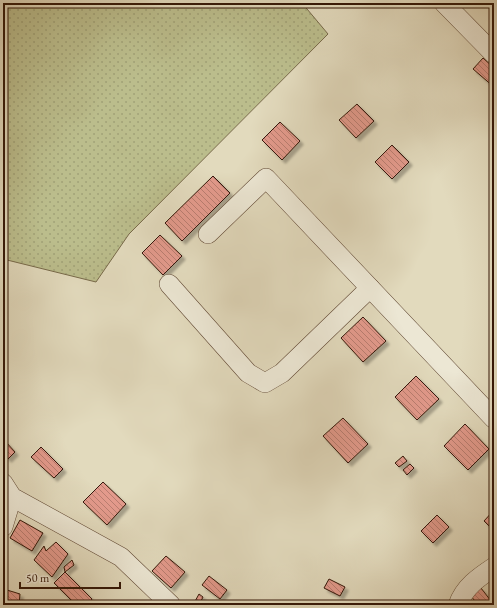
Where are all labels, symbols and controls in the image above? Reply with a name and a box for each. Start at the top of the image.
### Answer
scale bar [20,564,120,590]
text: 50 m [26,570,50,586]

